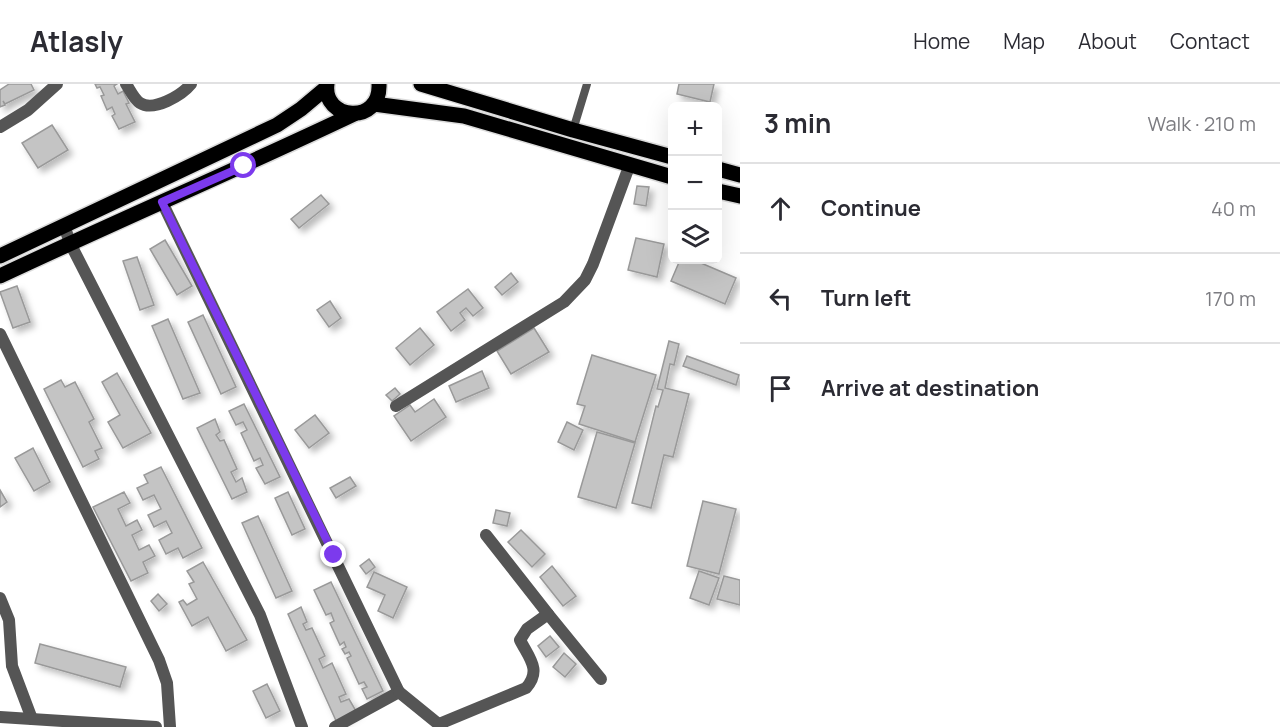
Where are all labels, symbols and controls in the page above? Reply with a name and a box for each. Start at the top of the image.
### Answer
text: Atlasly [30,22,123,60]
text: Home [913,27,970,55]
text: Map [1003,27,1045,55]
text: About [1078,27,1137,55]
text: Contact [1170,27,1250,55]
map controls [668,102,722,264]
button: + [668,102,722,156]
text: 3 min [764,105,831,141]
text: Walk · 210 m [1148,110,1256,137]
route start [230,152,256,178]
button: − [668,156,722,210]
icon: ahead [764,192,797,225]
text: Continue [821,193,921,223]
text: 40 m [1211,195,1256,222]
button: layers [668,210,722,264]
icon: left [764,282,797,315]
text: Turn left [821,283,911,313]
text: 170 m [1205,285,1256,312]
icon: arrive [764,372,797,405]
text: Arrive at destination [821,373,1039,403]
route end [320,541,346,567]

